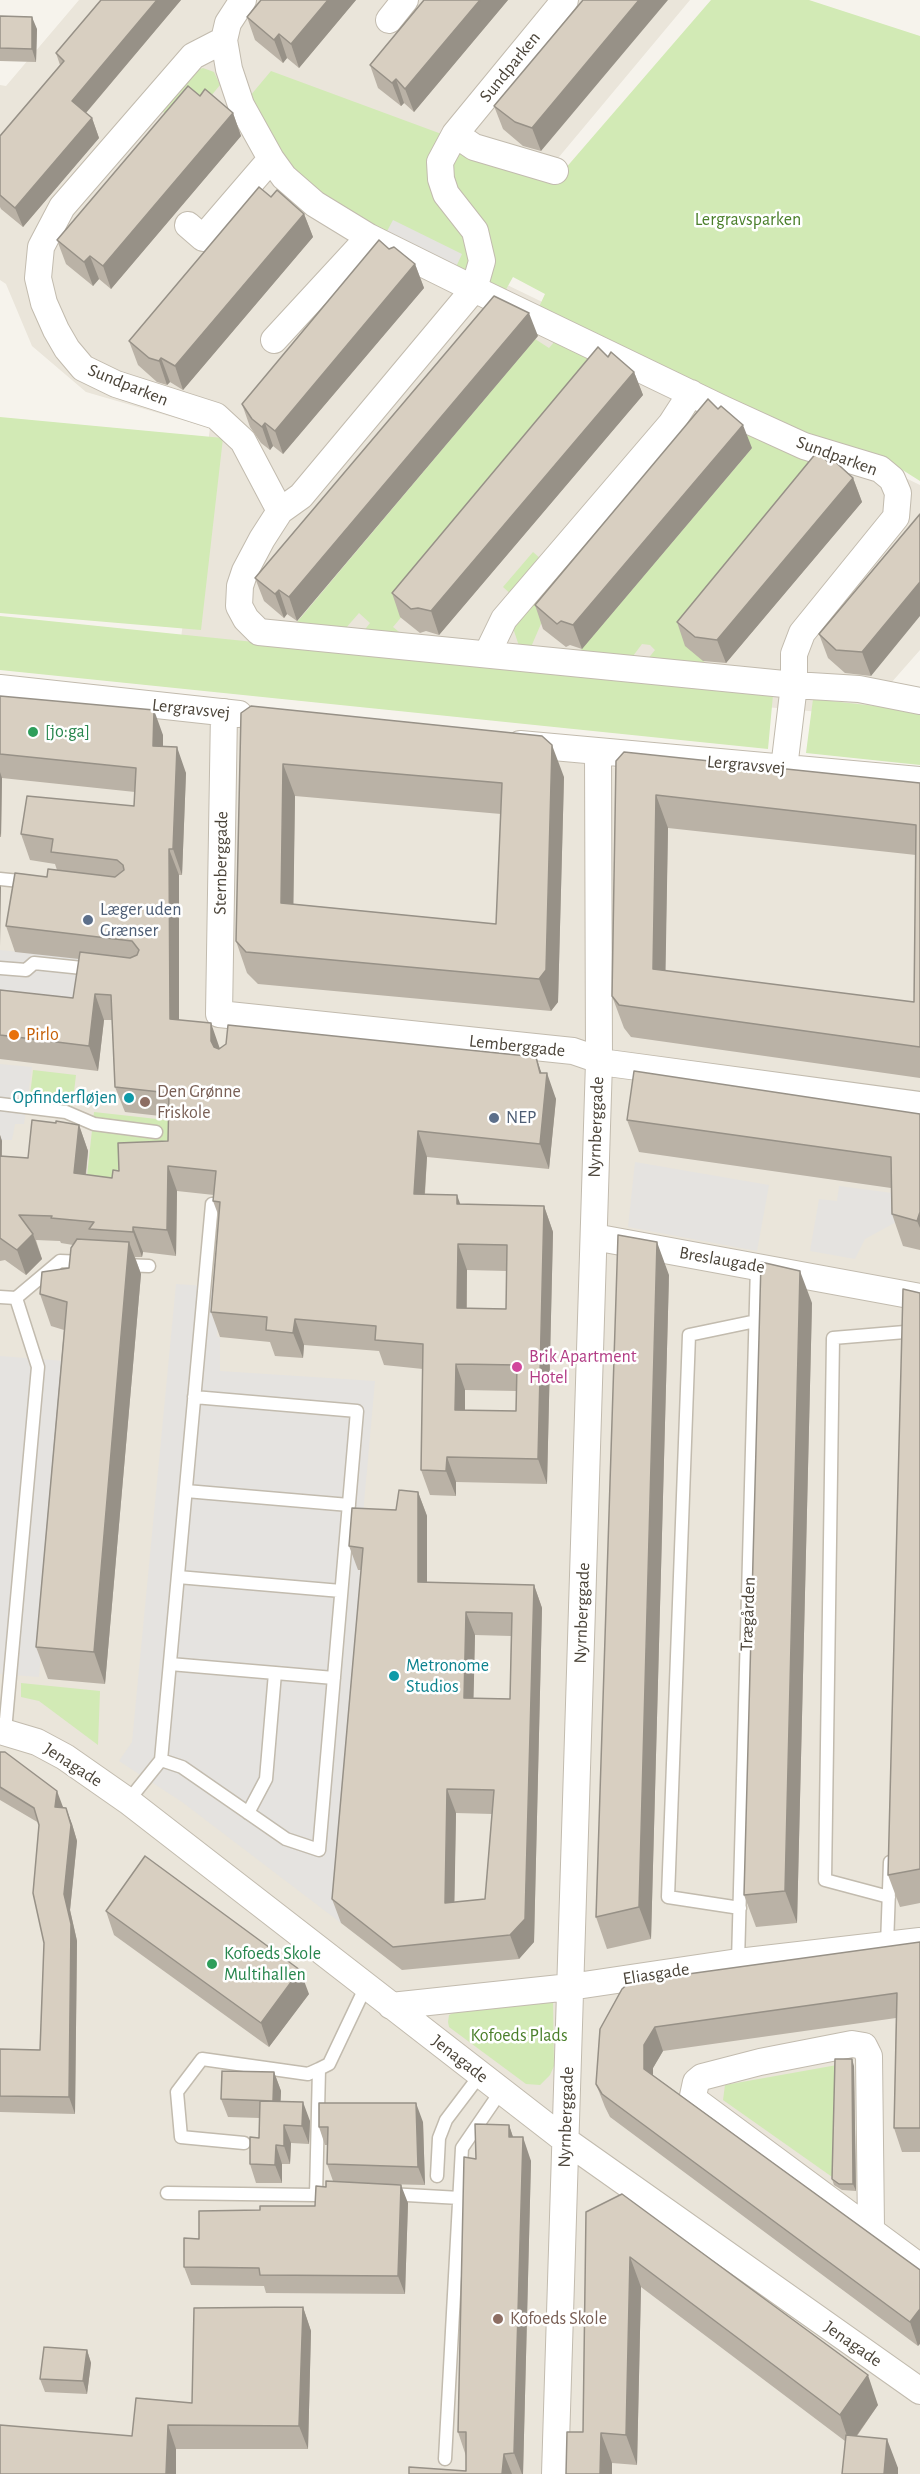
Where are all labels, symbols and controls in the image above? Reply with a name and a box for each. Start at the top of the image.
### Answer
street label: Sundparken [475,27,545,107]
park label: Lergravsparken [695,209,801,231]
street label: Sundparken [85,359,171,411]
street label: Sundparken [793,431,881,481]
street label: Lergravsvej [151,694,231,724]
place label: [jo:ga] [45,721,90,743]
marker: [jo:ga] [26,725,40,739]
street label: Lergravsvej [706,751,786,779]
street label: Sternberggade [209,811,233,915]
place label: Læger uden Grænser [100,899,181,942]
marker: Læger uden Grænser [81,913,95,927]
place label: Pirlo [26,1024,59,1046]
marker: Pirlo [7,1028,21,1042]
street label: Lemberggade [468,1030,566,1062]
street label: Nyrnberggade [583,1076,609,1178]
place label: Den Grønne Friskole [157,1081,241,1124]
place label: Opfinderfløjen [13,1087,117,1109]
marker: Opfinderfløjen [122,1091,136,1105]
marker: Den Grønne Friskole [138,1095,152,1109]
place label: NEP [506,1107,536,1129]
marker: NEP [487,1111,501,1125]
street label: Breslaugade [677,1242,767,1278]
place label: Brik Apartment Hotel [529,1346,636,1388]
marker: Brik Apartment Hotel [510,1360,524,1374]
street label: Nyrnberggade [569,1562,595,1664]
street label: Trægården [736,1576,760,1652]
place label: Metronome Studios [406,1655,489,1698]
marker: Metronome Studios [387,1669,401,1683]
street label: Jenagade [40,1738,106,1792]
place label: Kofoeds Skole Multihallen [224,1943,321,1986]
marker: Kofoeds Skole Multihallen [205,1957,219,1971]
street label: Eliasgade [621,1958,691,1990]
park label: Kofoeds Plads [470,2025,568,2047]
street label: Jenagade [428,2030,492,2088]
street label: Nyrnberggade [553,2066,579,2168]
place label: Kofoeds Skole [510,2308,607,2330]
marker: Kofoeds Skole [491,2312,505,2326]
street label: Jenagade [820,2316,886,2372]

